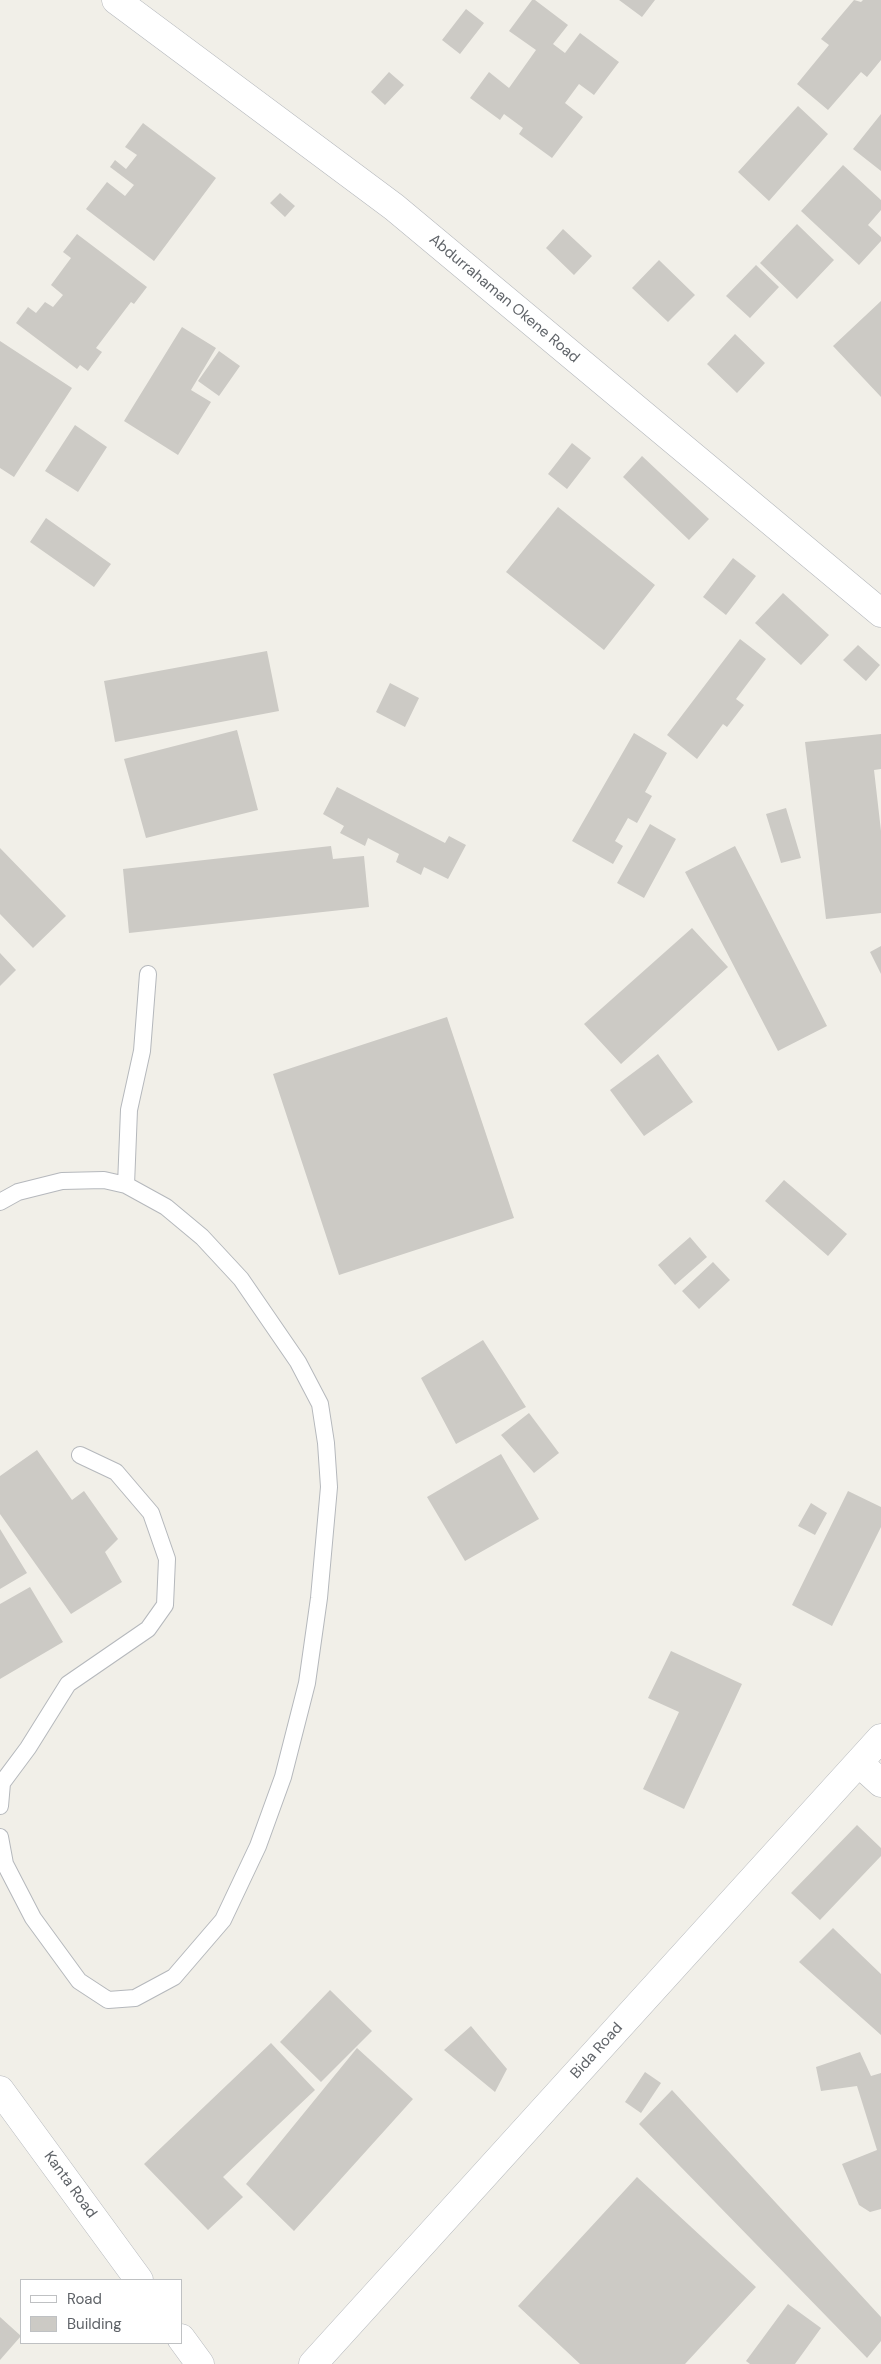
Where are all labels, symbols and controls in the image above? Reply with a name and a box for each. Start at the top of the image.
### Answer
street label: Abdurrahaman Okene Road [425,231,583,367]
street label: Bida Road [567,2019,627,2083]
street label: Kanta Road [40,2148,100,2222]
legend [20,2279,182,2344]
text: Road [67,2289,102,2309]
text: Building [67,2314,122,2334]

